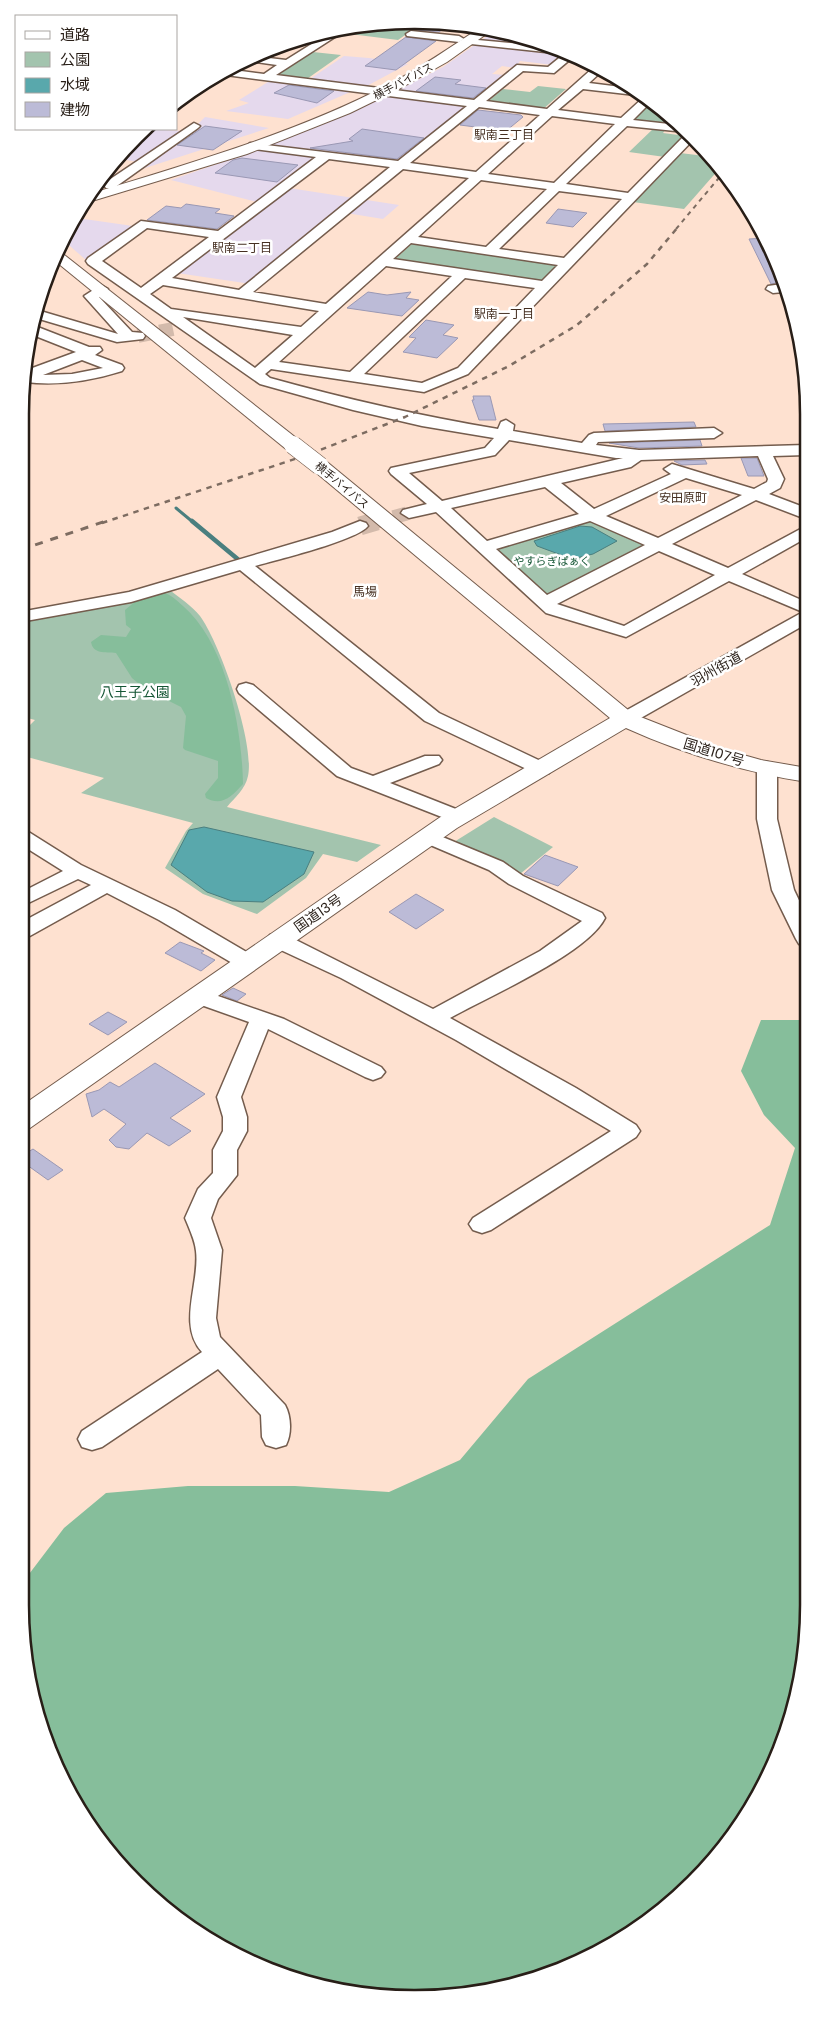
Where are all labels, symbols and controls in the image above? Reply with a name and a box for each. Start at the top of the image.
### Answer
legend [15,15,178,130]
text: 道路 [60,24,90,45]
text: 公園 [60,49,90,70]
street label: 横手バイパス [370,58,436,104]
text: 水域 [60,74,90,95]
text: 建物 [60,99,90,120]
district label: 駅南三丁目 [474,126,534,143]
district label: 駅南二丁目 [212,239,272,256]
district label: 駅南一丁目 [474,305,534,322]
street label: 横手バイパス [312,458,372,512]
district label: 安田原町 [659,489,707,506]
park label: やすらぎぱぁく [514,553,591,569]
district label: 馬場 [353,583,377,600]
street label: 羽州街道 [687,647,745,691]
park label: 八王子公園 [100,682,170,702]
street label: 国道107号 [681,733,747,771]
street label: 国道13号 [290,889,346,937]

